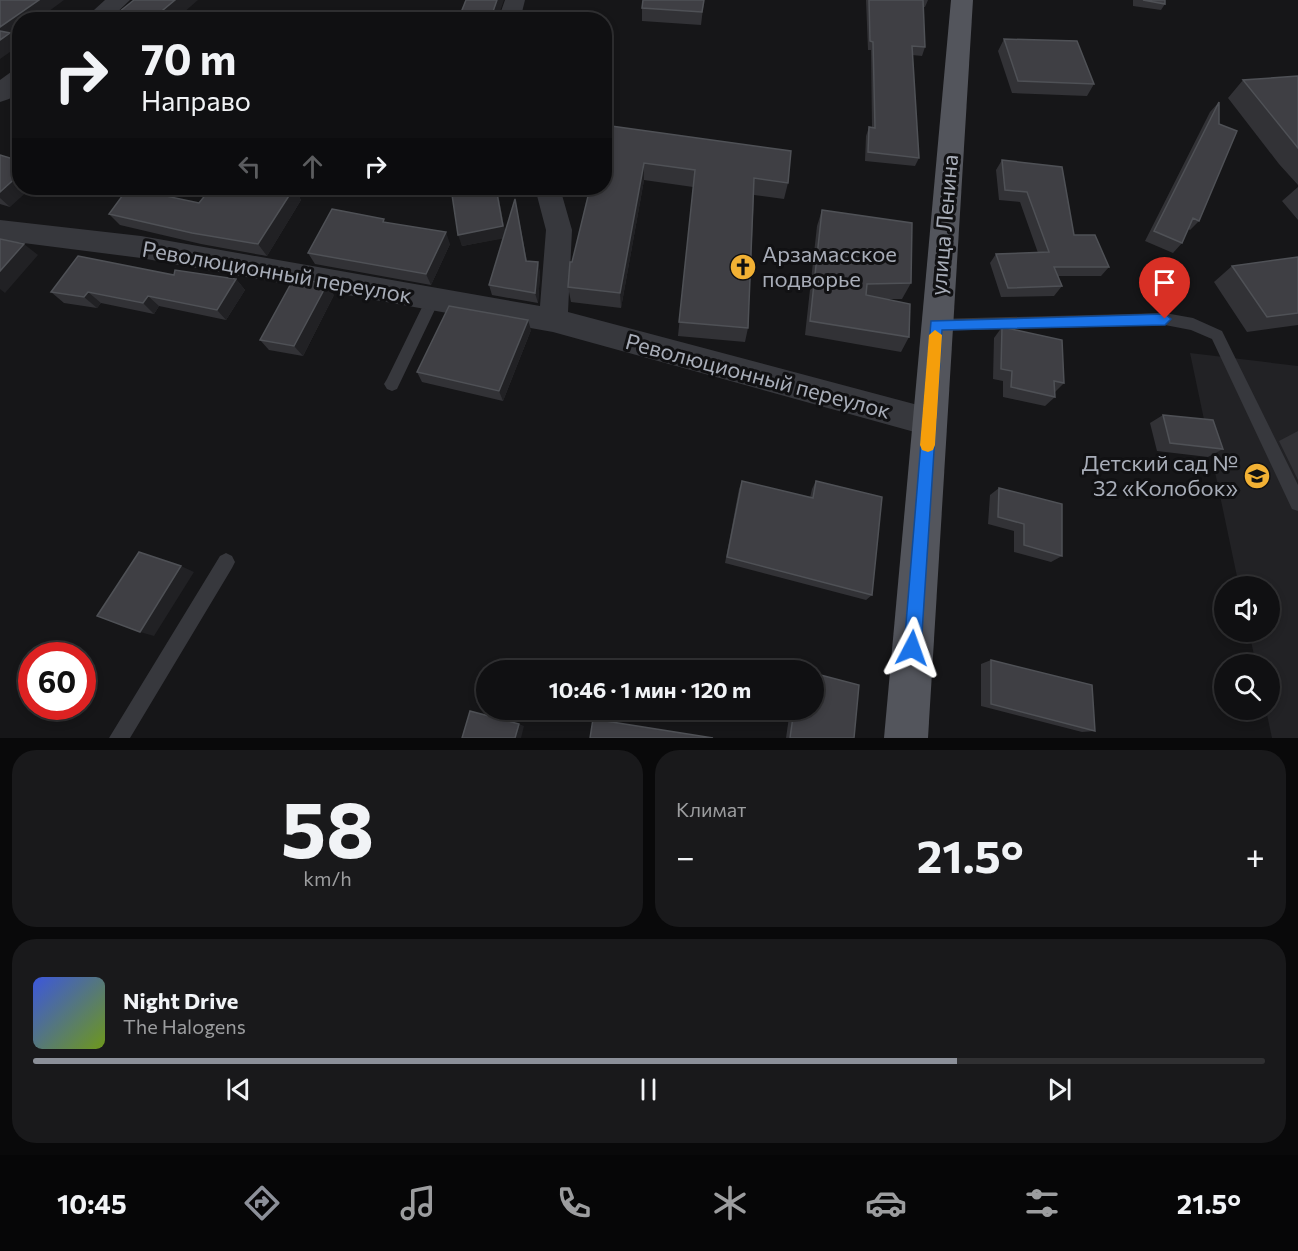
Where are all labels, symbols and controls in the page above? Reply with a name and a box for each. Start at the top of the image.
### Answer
text: 70 m [141,32,236,84]
icon: right [42,36,120,114]
text: Направо [141,84,251,117]
icon: left [233,150,266,183]
icon: ahead [296,150,329,183]
icon: right [359,150,392,183]
street label: улица Ленина [924,153,963,297]
street label: Революционный переулок [140,234,414,309]
place label: Арзамасское подворье [762,240,897,292]
church icon: Арзамасское подворье [728,252,758,282]
pin [1139,257,1190,319]
icon: arrive [1148,266,1181,299]
street label: Революционный переулок [623,327,894,424]
place label: Детский сад № 32 «Колобок» [1082,449,1238,501]
school or university icon: Детский сад № 32 «Колобок» [1242,461,1272,491]
map controls [1214,576,1280,720]
button: sound [1214,576,1280,642]
position arrow [880,616,944,680]
speed limit sign: 60 [18,642,96,720]
button: search [1214,654,1280,720]
text: 10:46 · 1 мин · 120 m [549,676,751,703]
text: 58 [281,779,374,874]
text: Климат [676,797,746,821]
text: 21.5° [917,827,1024,882]
text: − [676,835,695,876]
text: + [1246,835,1265,876]
text: km/h [303,866,352,890]
text: Night Drive [123,987,238,1014]
text: The Halogens [123,1014,246,1038]
icon: previous [222,1073,255,1106]
icon: pause [632,1073,665,1106]
icon: next [1043,1073,1076,1106]
icon: directions [241,1182,283,1224]
icon: music [397,1182,439,1224]
icon: phone [553,1182,595,1224]
icon: climate [709,1182,751,1224]
icon: car [865,1182,907,1224]
icon: filters [1021,1182,1063,1224]
text: 10:45 [57,1187,127,1220]
text: 21.5° [1177,1187,1241,1220]

